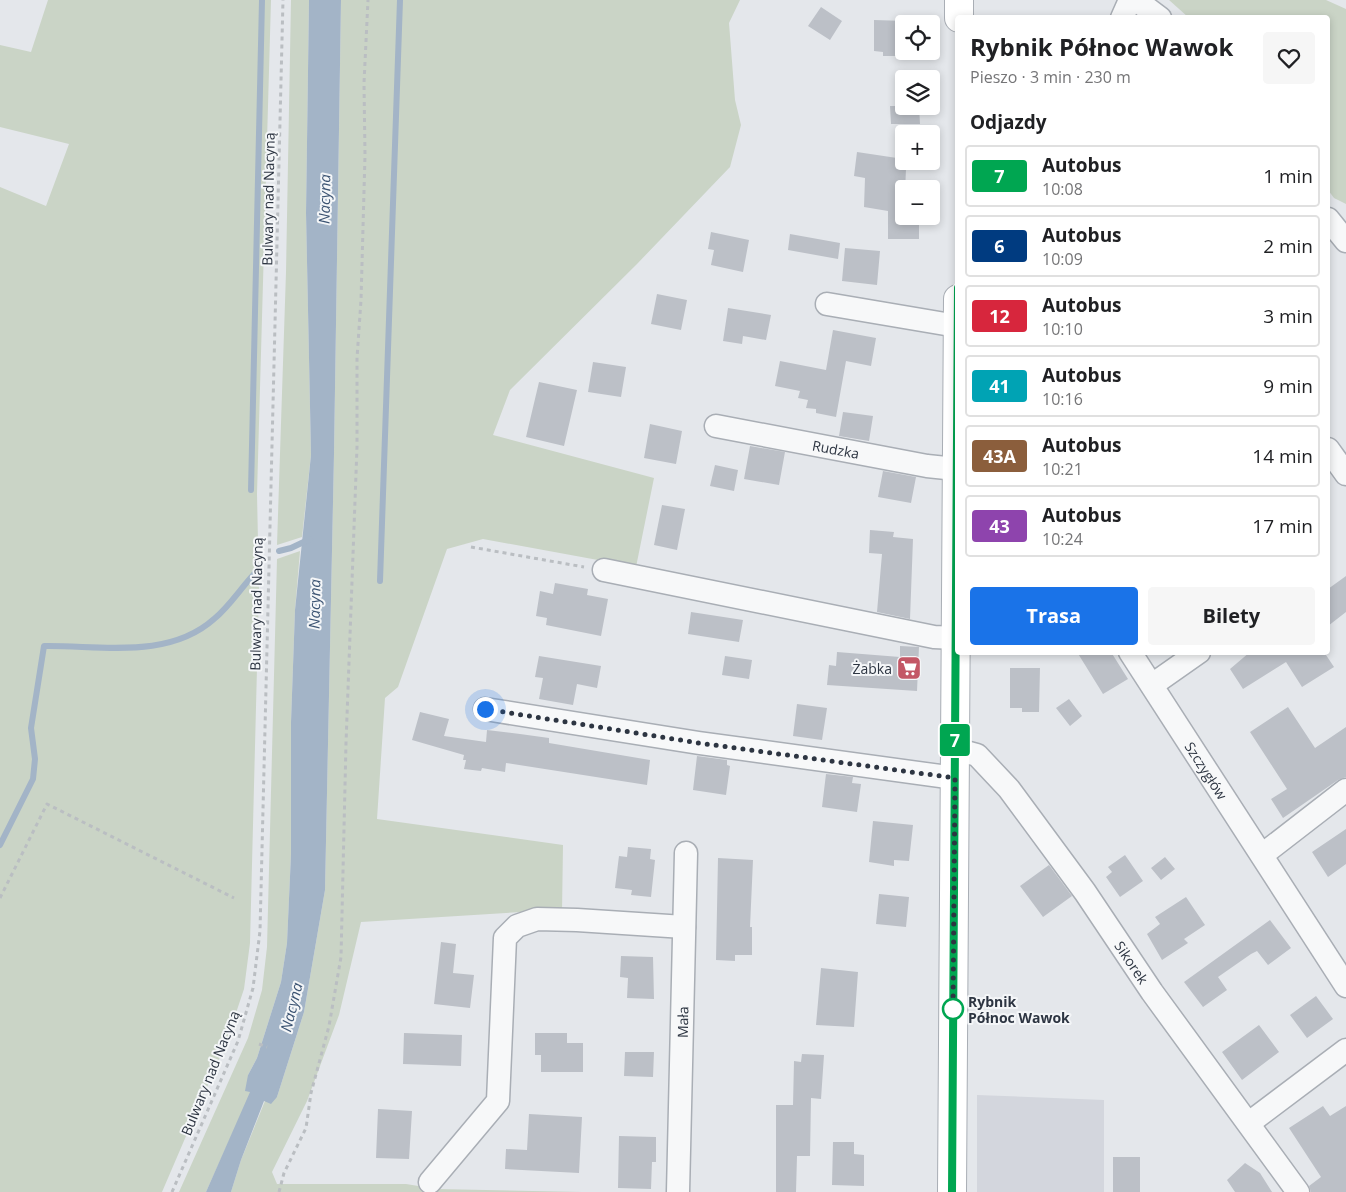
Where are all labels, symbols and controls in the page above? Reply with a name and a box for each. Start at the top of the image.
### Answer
map controls [895,15,940,225]
button: locate [895,15,940,60]
text: Rybnik Północ Wawok [970,30,1233,63]
button: heart [1263,32,1315,84]
text: Pieszo · 3 min · 230 m [970,66,1131,88]
button: layers [895,70,940,115]
text: Odjazdy [970,109,1047,135]
button: + [895,125,940,170]
street label: Bulwary nad Nacyną [257,132,279,266]
text: Autobus [1042,152,1122,178]
text: 1 min [1263,163,1313,189]
text: 7 [994,164,1005,188]
water label: Nacyna [314,173,334,224]
text: 10:08 [1042,178,1083,200]
button: − [895,180,940,225]
text: Autobus [1042,222,1122,248]
text: 2 min [1263,233,1313,259]
text: 6 [994,234,1005,258]
text: 10:09 [1042,248,1083,270]
text: Autobus [1042,292,1122,318]
text: 3 min [1263,303,1313,329]
text: 12 [989,304,1010,328]
text: 10:10 [1042,318,1083,340]
text: Autobus [1042,362,1122,388]
text: 9 min [1263,373,1313,399]
text: 41 [989,374,1010,398]
text: 10:16 [1042,388,1083,410]
text: Autobus [1042,432,1122,458]
street label: Rudzka [811,435,861,462]
text: 14 min [1252,443,1313,469]
text: 43A [983,444,1016,468]
text: 10:21 [1042,458,1083,480]
text: Autobus [1042,502,1122,528]
text: 17 min [1252,513,1313,539]
text: 43 [989,514,1010,538]
text: 10:24 [1042,528,1083,550]
street label: Bulwary nad Nacyną [245,537,267,671]
water label: Nacyna [304,578,324,629]
button: Trasa [970,587,1138,645]
button: Bilety [1148,587,1315,645]
supermarket icon: Żabka [896,655,922,681]
place label: Żabka [853,659,892,678]
your location [473,697,498,722]
line badge: 7 [939,724,971,756]
text: 7 [950,728,960,752]
street label: Szczygłów [1181,738,1232,803]
street label: Sikorek [1111,937,1154,988]
water label: Nacyna [275,980,307,1034]
place label: Rybnik Północ Wawok [968,992,1070,1027]
marker: Rybnik Północ Wawok [942,998,964,1020]
street label: Mała [672,1006,692,1038]
street label: Bulwary nad Nacyną [176,1008,244,1138]

